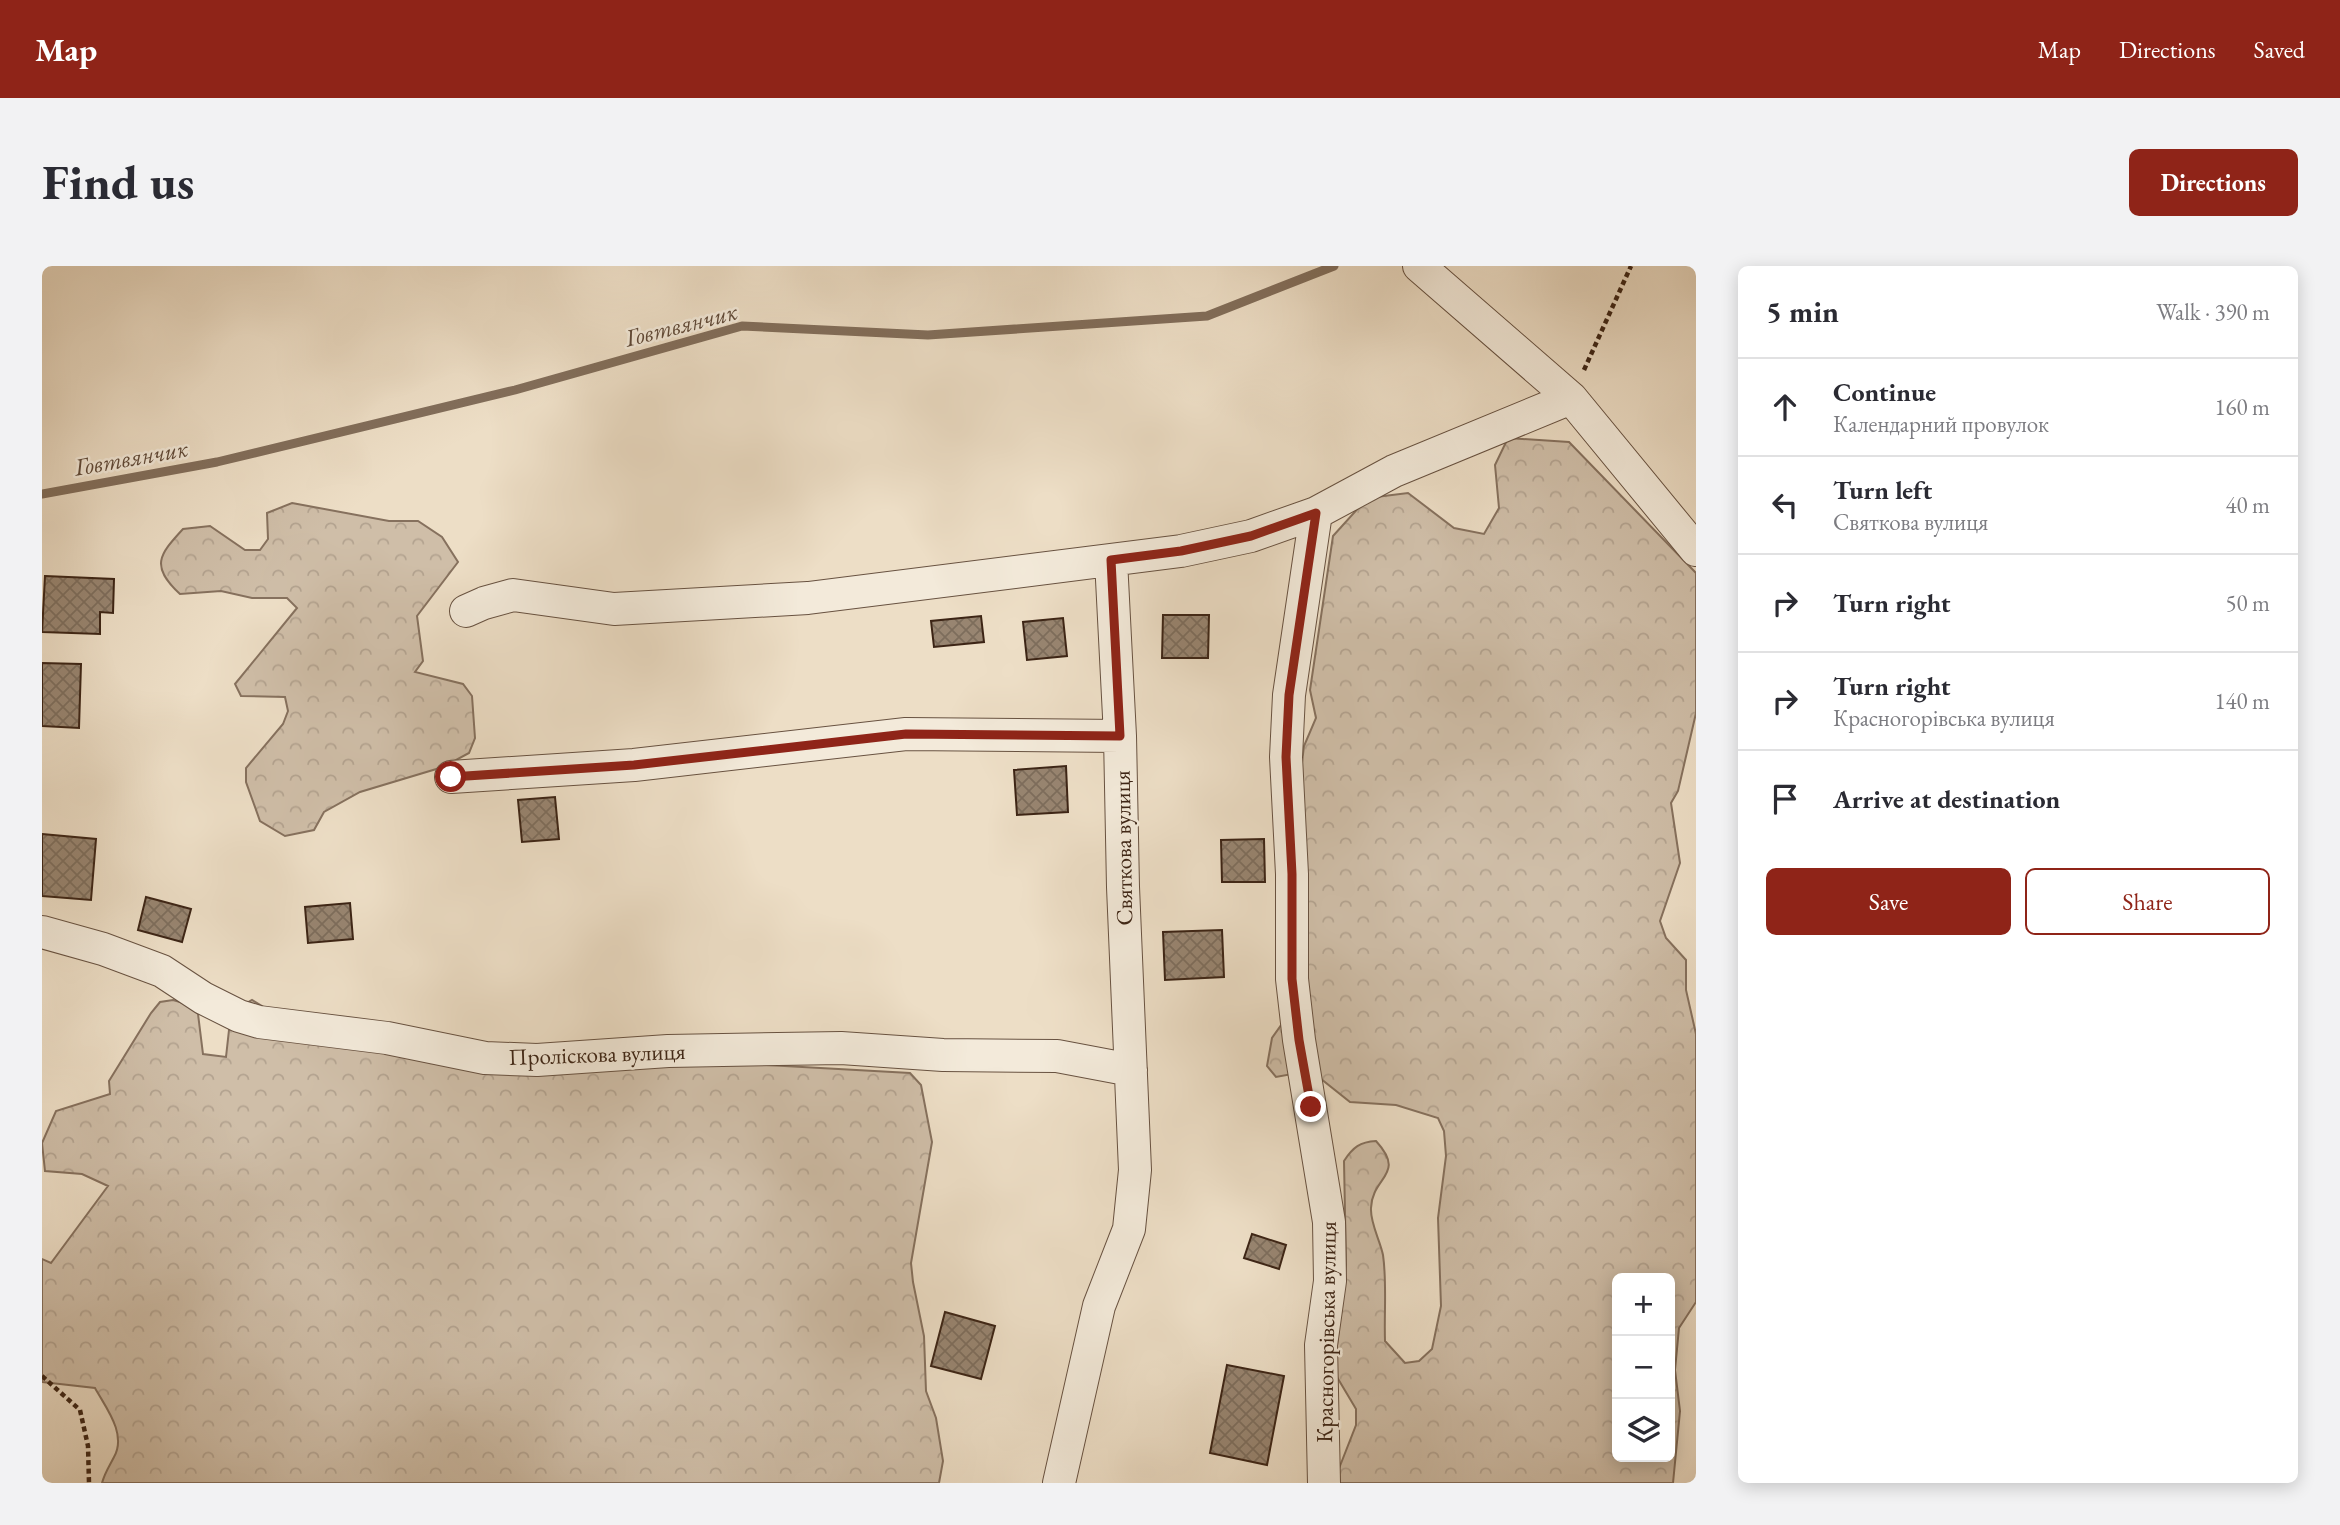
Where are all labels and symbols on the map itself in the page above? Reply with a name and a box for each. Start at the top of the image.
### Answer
water label: Говтвянчик [620,295,741,354]
water label: Говтвянчик [71,432,191,483]
route start [435,761,466,792]
street label: Святкова вулиця [1107,770,1139,926]
street label: Проліскова вулиця [508,1036,686,1072]
route end [1295,1091,1326,1122]
street label: Красногорівська вулиця [1309,1221,1343,1443]

